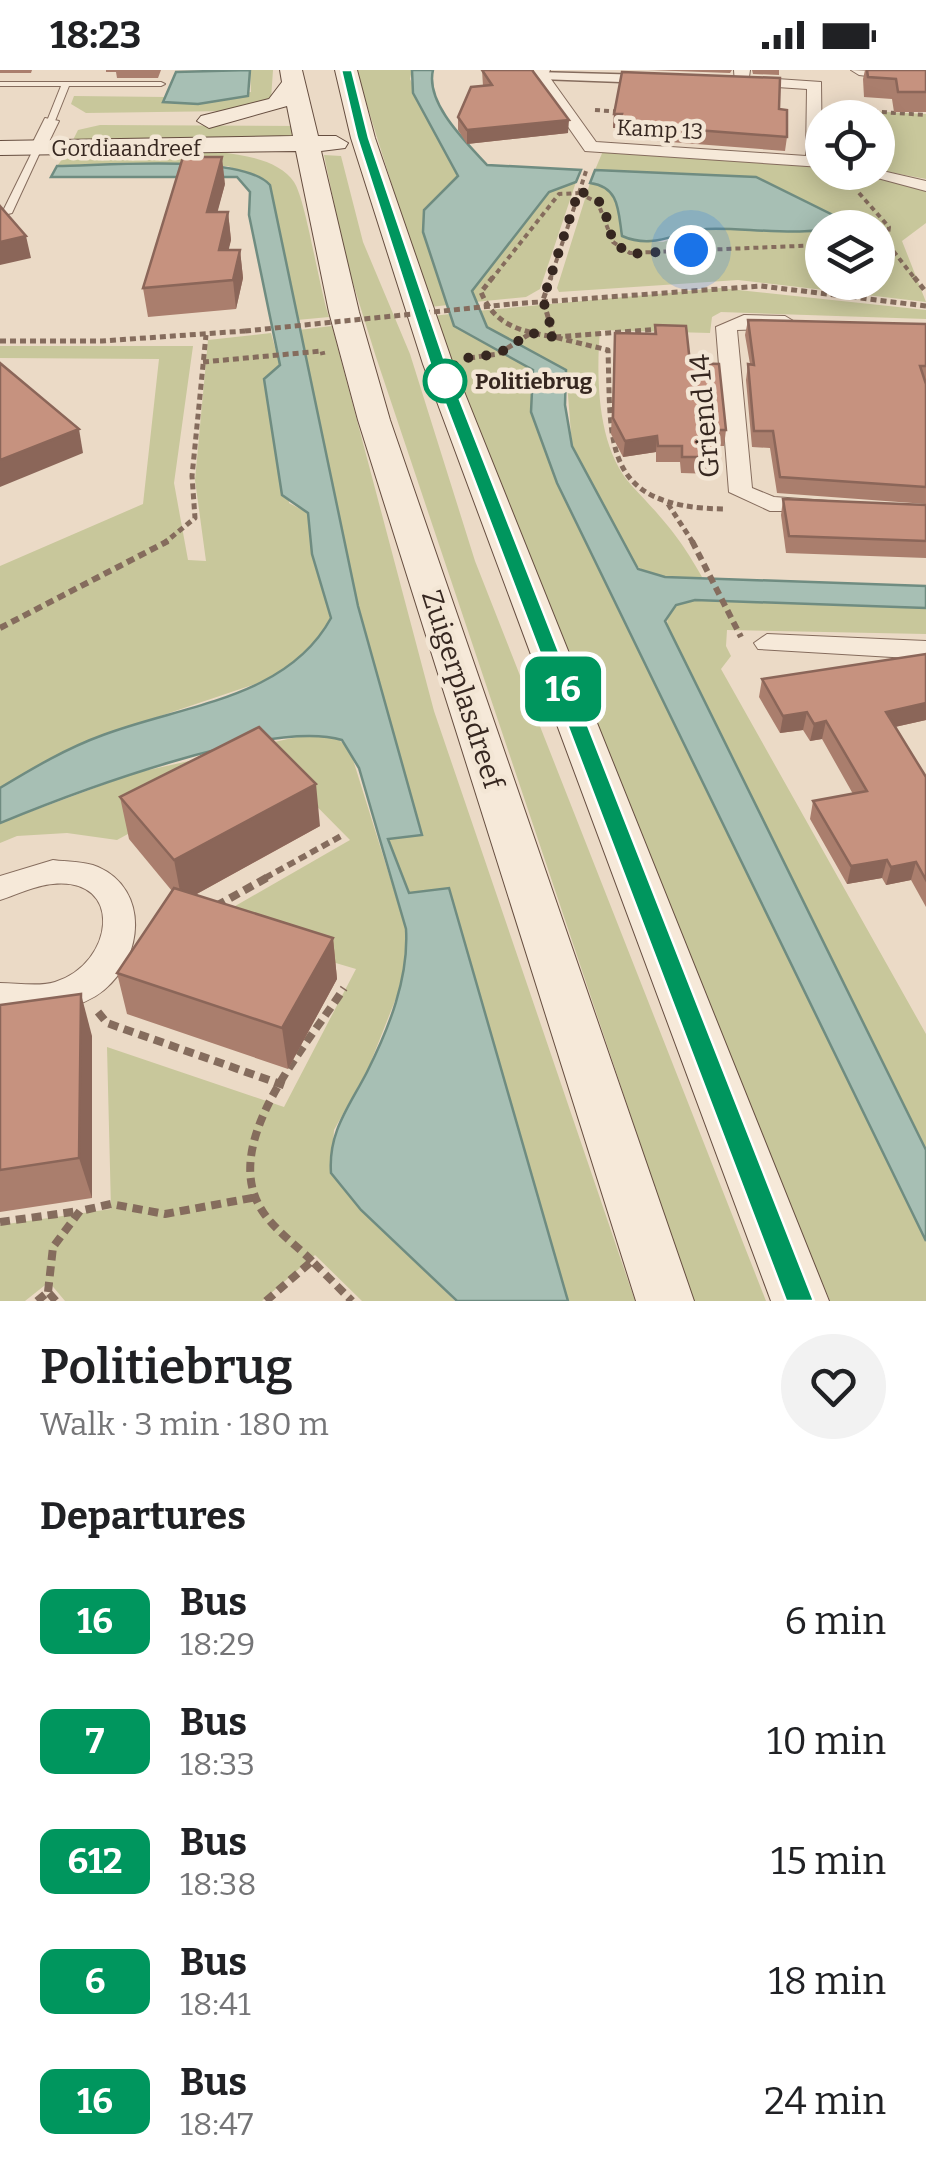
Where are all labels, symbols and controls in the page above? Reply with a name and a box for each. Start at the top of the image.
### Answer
text: 18:23 [50,12,141,58]
map controls [805,100,895,300]
button: locate [805,100,895,190]
street label: Kamp 13 [616,114,704,145]
street label: Gordiaandreef [51,135,202,162]
button: layers [805,210,895,300]
your location [666,225,716,275]
street label: Griend 14 [683,353,726,479]
marker: Politiebrug [424,360,466,402]
place label: Politiebrug [475,368,593,395]
street label: Zuigerplasdreef [415,586,511,795]
line badge: 16 [518,656,608,722]
text: 16 [545,668,581,710]
button: heart [781,1334,886,1439]
text: Politiebrug [40,1338,293,1396]
text: Walk · 3 min · 180 m [40,1405,329,1443]
text: Departures [40,1493,246,1539]
text: Bus [180,1579,247,1625]
text: 6 min [784,1598,886,1644]
text: 16 [77,1600,113,1642]
text: 18:29 [180,1625,255,1663]
text: Bus [180,1699,247,1745]
text: 10 min [767,1718,886,1764]
text: 7 [86,1720,104,1762]
text: 18:33 [180,1745,255,1783]
text: Bus [180,1819,247,1865]
text: 15 min [771,1838,886,1884]
text: 612 [67,1840,123,1882]
text: 18:38 [180,1865,256,1903]
text: Bus [180,1939,247,1985]
text: 18 min [769,1958,886,2004]
text: 6 [85,1960,105,2002]
text: 18:41 [180,1985,251,2023]
text: Bus [180,2059,247,2105]
text: 24 min [764,2078,886,2124]
text: 16 [77,2080,113,2122]
text: 18:47 [180,2105,253,2143]

